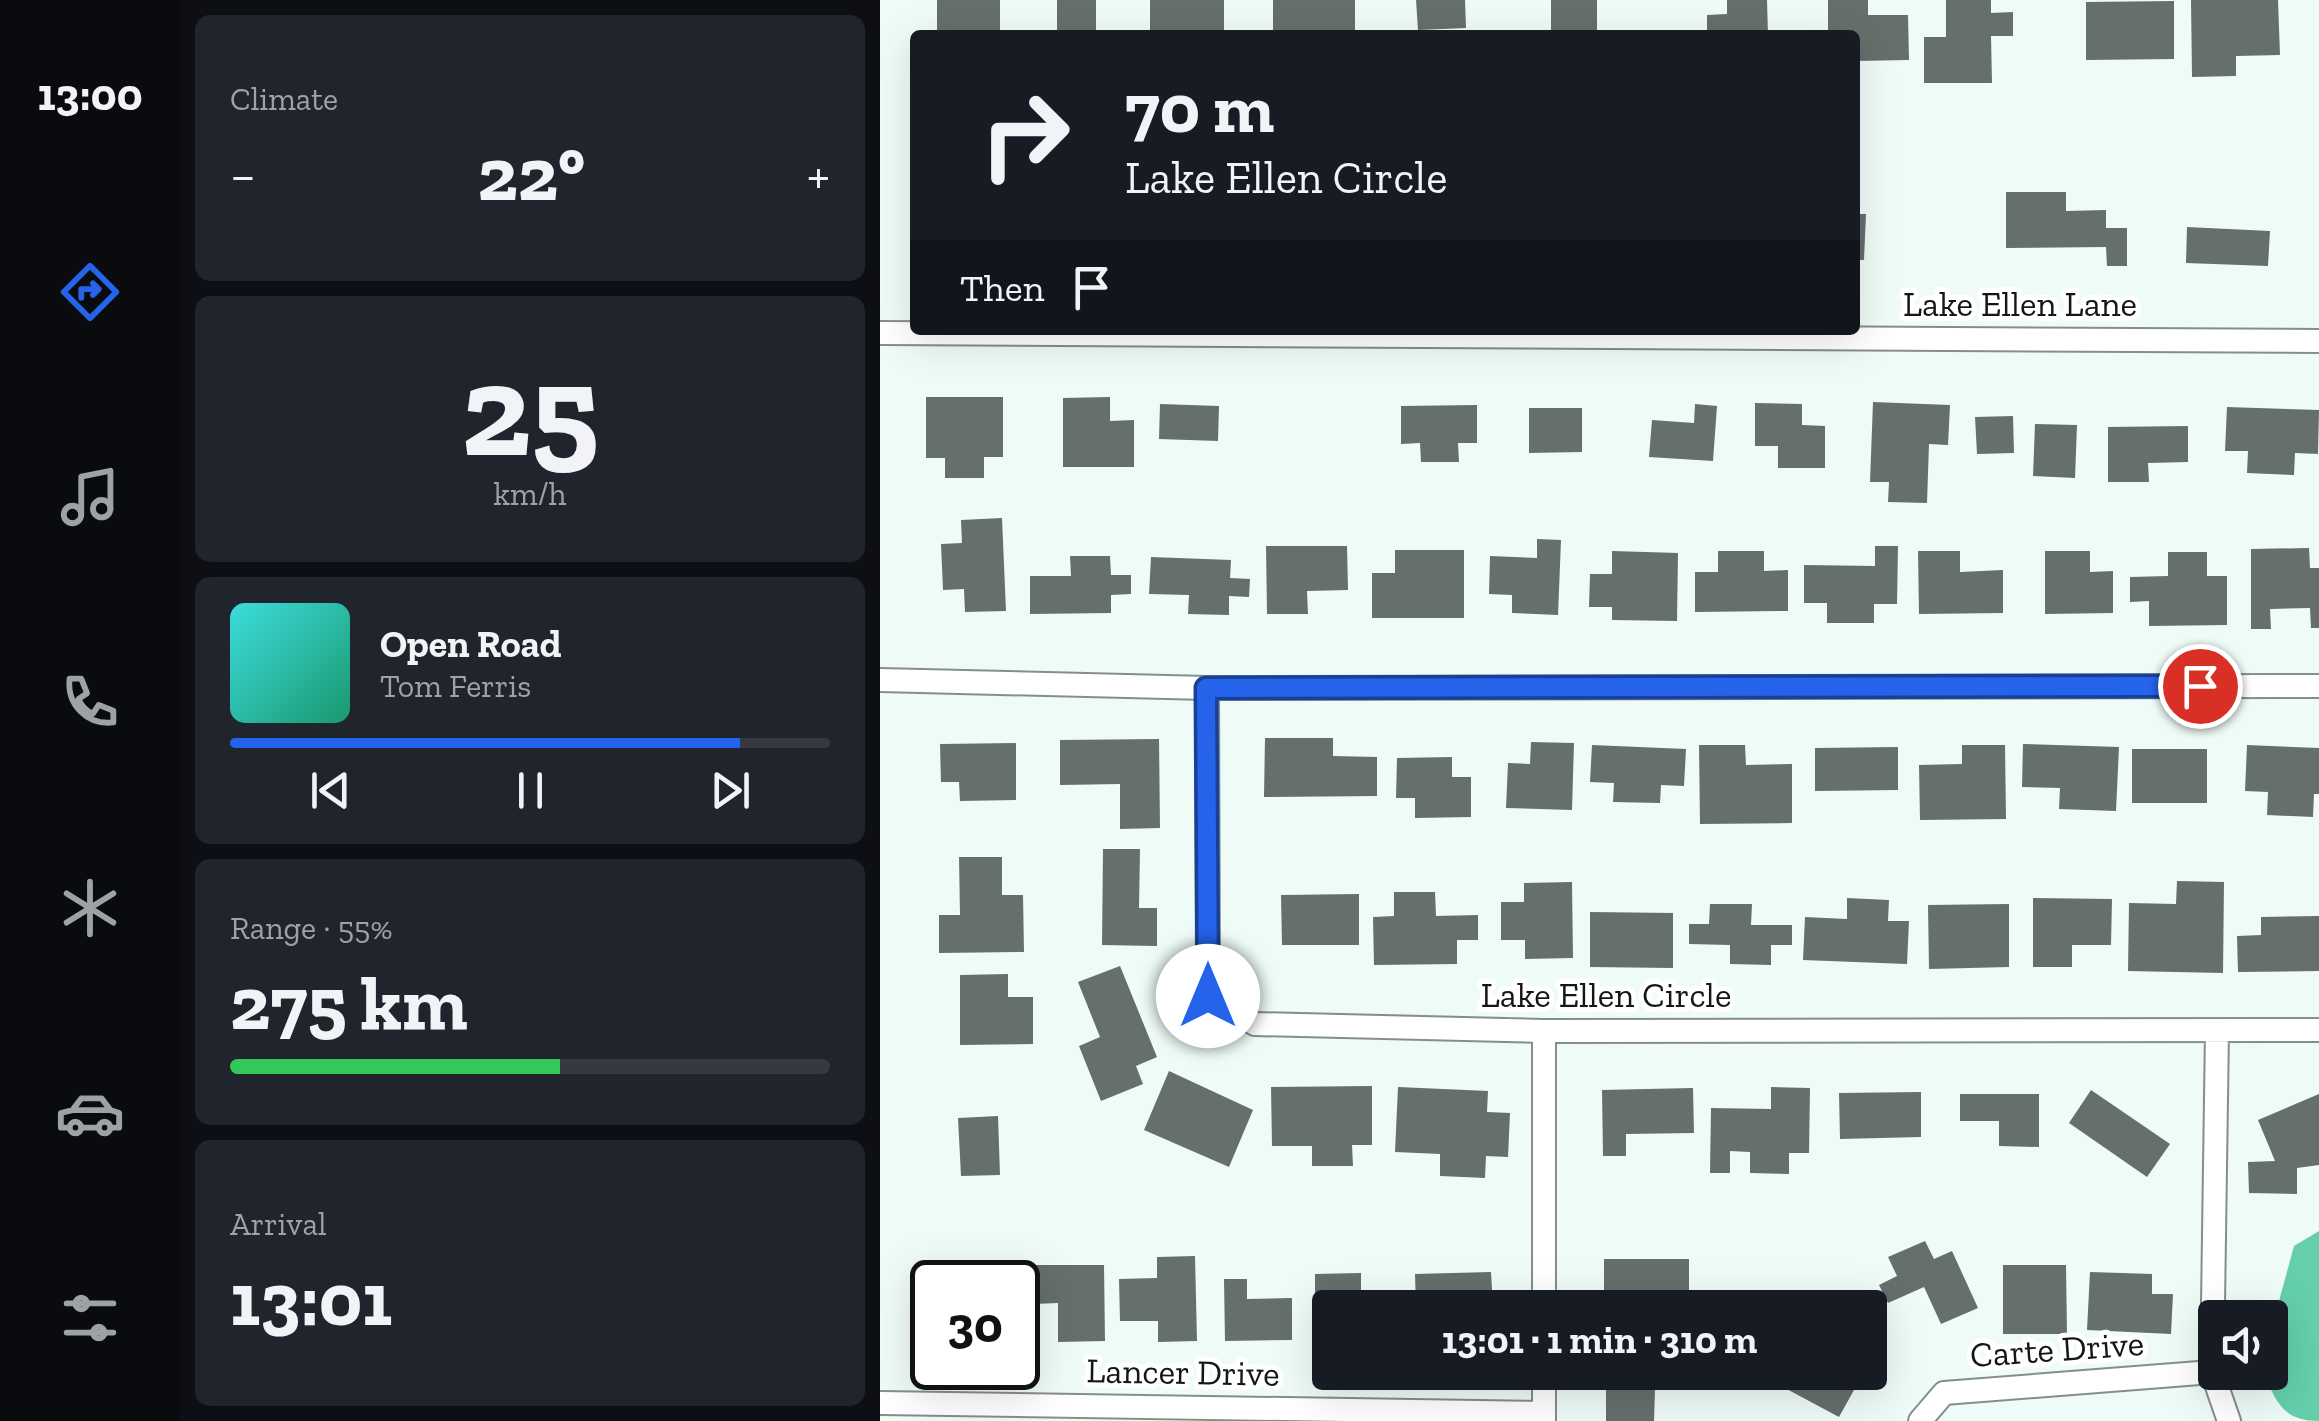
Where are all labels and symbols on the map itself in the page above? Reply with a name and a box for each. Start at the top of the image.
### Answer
street label: Lake Ellen Lane [1903,283,2137,325]
pin [2158,644,2243,729]
position arrow [1156,944,1260,1048]
street label: Lake Ellen Circle [1481,974,1731,1016]
speed limit sign: 30 [910,1260,1040,1390]
street label: Carte Drive [1969,1322,2145,1376]
street label: Lancer Drive [1086,1349,1280,1395]

